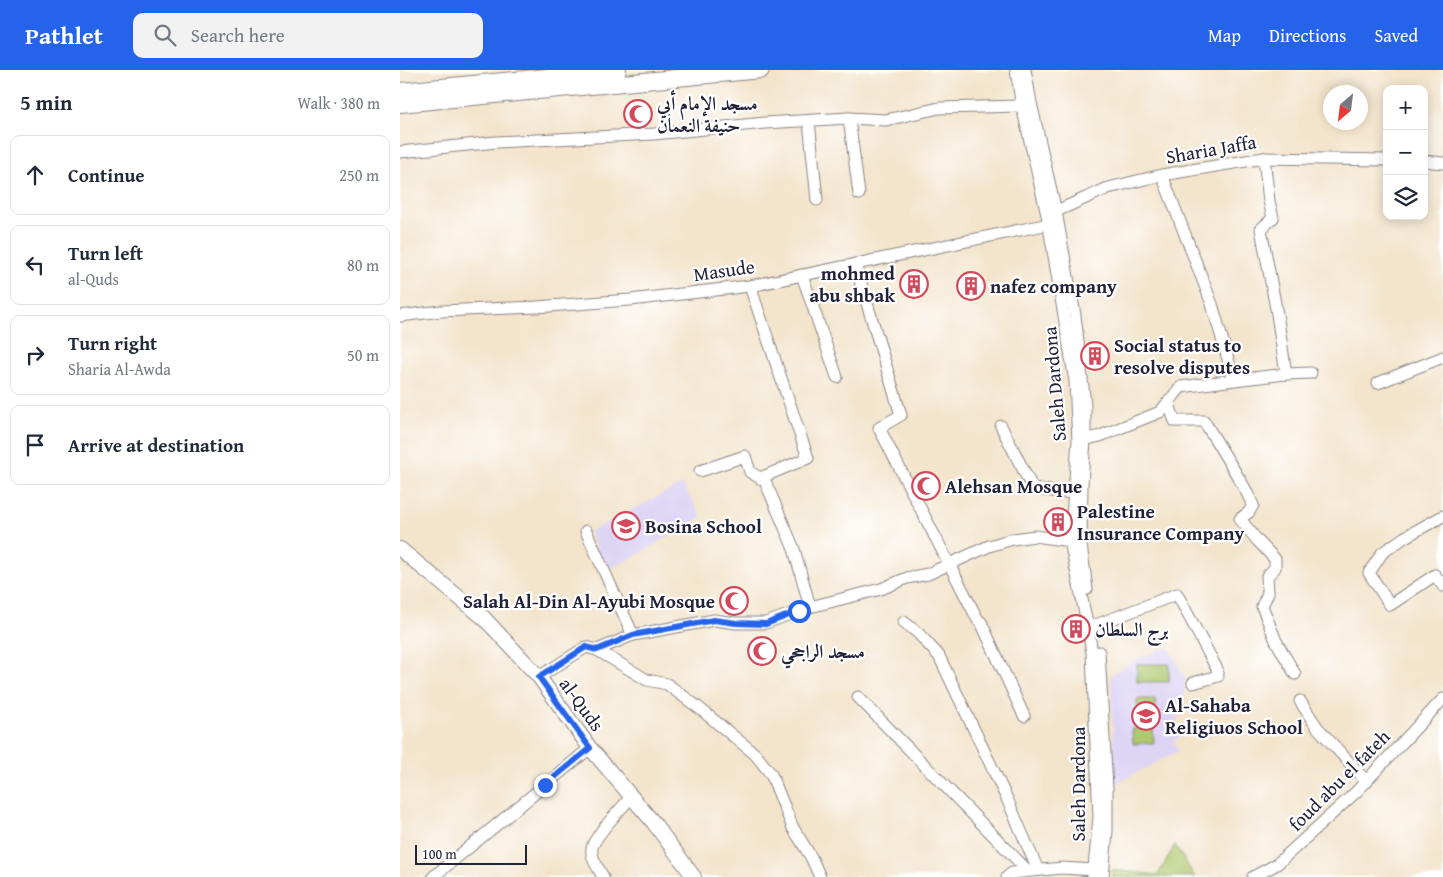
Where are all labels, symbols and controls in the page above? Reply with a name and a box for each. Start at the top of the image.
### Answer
search box [133,13,483,58]
text: Pathlet [25,18,103,53]
icon: search [151,21,179,49]
text: Search here [191,21,285,49]
text: Map [1208,22,1241,49]
text: Directions [1269,22,1346,49]
text: Saved [1374,22,1418,49]
north arrow [1323,85,1368,130]
map controls [1383,85,1428,220]
button: + [1383,85,1428,130]
text: 5 min [20,87,72,118]
place label: مسجد الإمام أبي حنيفة النعمان [656,89,758,139]
text: Walk · 380 m [297,91,380,115]
mosque icon: مسجد الإمام أبي حنيفة النعمان [623,99,653,129]
street label: Sharia Jaffa [1164,127,1258,171]
button: − [1383,130,1428,175]
icon: ahead [21,161,49,189]
text: Continue [68,161,145,189]
text: 250 m [339,163,379,187]
button: layers [1383,175,1428,220]
text: Turn left [68,239,143,267]
icon: left [21,251,49,279]
street label: Masude [692,252,756,288]
text: 80 m [347,253,379,277]
place label: mohmed abu shbak [809,259,895,309]
text: al-Quds [68,267,119,291]
building icon: mohmed abu shbak [899,269,929,299]
building icon: nafez company [956,271,986,301]
place label: nafez company [990,272,1117,300]
street label: Saleh Dardona [1035,325,1073,443]
text: Turn right [68,329,157,357]
place label: Social status to resolve disputes [1114,331,1250,381]
icon: right [21,341,49,369]
building icon: Social status to resolve disputes [1080,341,1110,371]
text: 50 m [347,343,379,367]
text: Sharia Al-Awda [68,357,171,381]
icon: arrive [21,431,49,459]
text: Arrive at destination [68,431,244,459]
mosque icon: Alehsan Mosque [911,471,941,501]
place label: Alehsan Mosque [945,472,1082,500]
place label: Palestine Insurance Company [1077,497,1244,547]
building icon: Palestine Insurance Company [1043,507,1073,537]
school or university icon: Bosina School [611,511,641,541]
place label: Bosina School [645,512,762,540]
mosque icon: Salah Al-Din Al-Ayubi Mosque [719,586,749,616]
place label: Salah Al-Din Al-Ayubi Mosque [463,587,715,615]
route start [788,600,811,623]
building icon: برج السلطان [1061,614,1091,644]
place label: برج السلطان [1095,615,1169,647]
mosque icon: مسجد الراجحي [747,636,777,666]
place label: مسجد الراجحي [781,637,865,669]
street label: al-Quds [553,671,611,737]
place label: Al-Sahaba Religiuos School [1165,691,1303,741]
school or university icon: Al-Sahaba Religiuos School [1131,701,1161,731]
street label: foud abu el fateh [1282,723,1396,837]
street label: Saleh Dardona [1064,726,1092,842]
route end [534,774,557,797]
scale bar [415,842,528,865]
text: 100 m [422,844,457,864]

